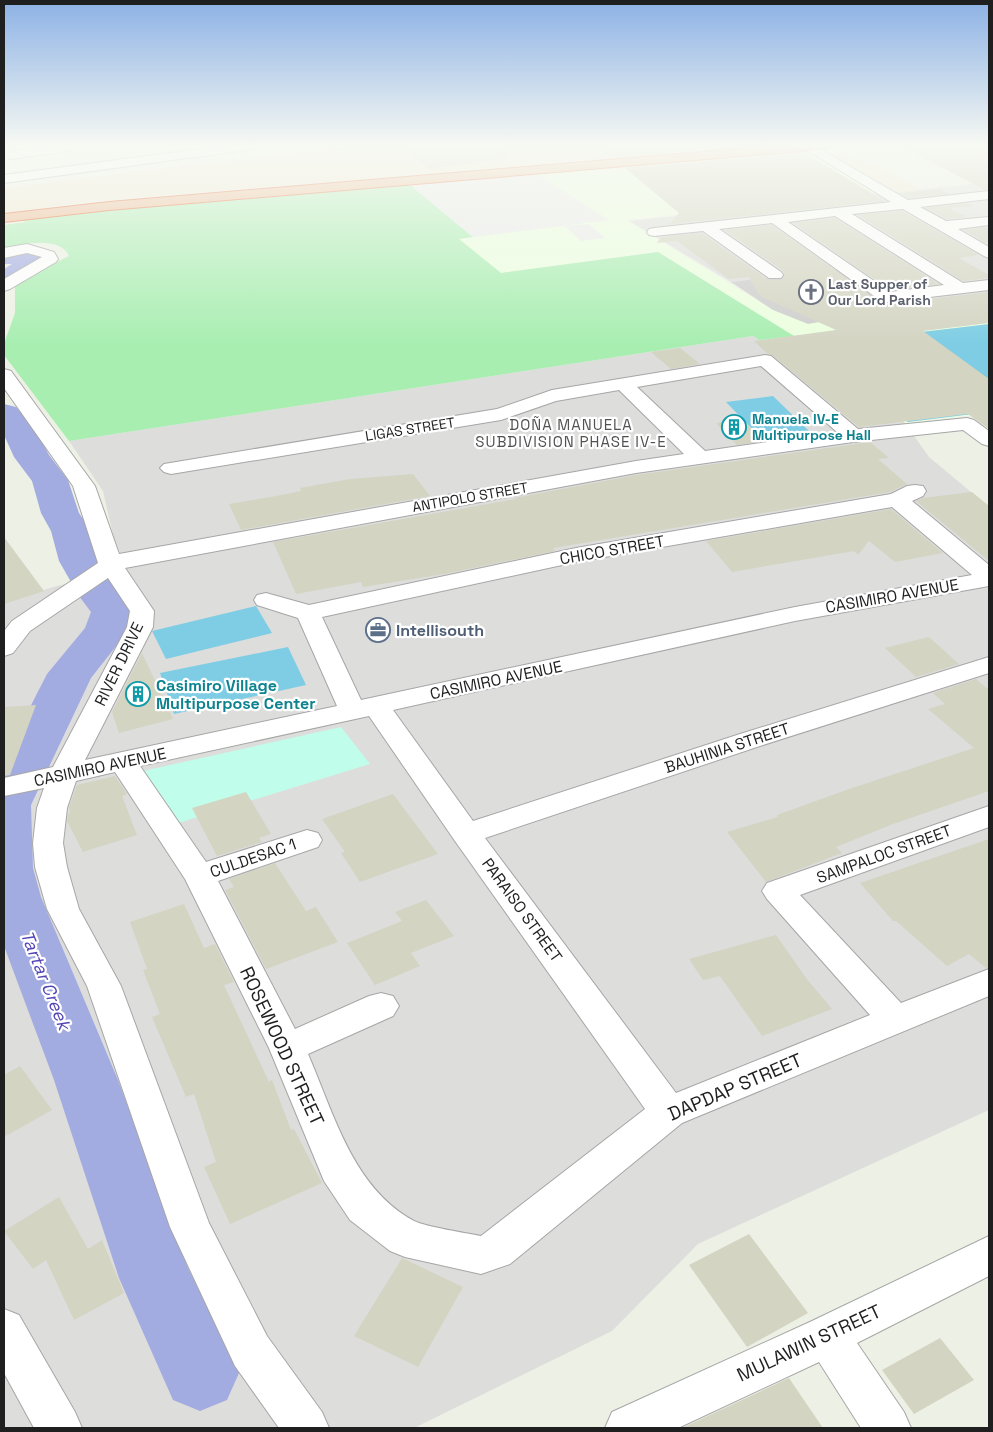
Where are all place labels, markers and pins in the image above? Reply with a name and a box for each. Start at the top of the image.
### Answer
place label: Last Supper of Our Lord Parish [828,275,931,309]
church icon: Last Supper of Our Lord Parish [798,279,824,305]
place label: Manuela IV-E Multipurpose Hall [752,410,871,444]
building icon: Manuela IV-E Multipurpose Hall [721,414,747,440]
office icon: Intellisouth [365,617,391,643]
place label: Intellisouth [396,620,484,641]
place label: Casimiro Village Multipurpose Center [156,675,316,714]
building icon: Casimiro Village Multipurpose Center [125,681,151,707]

